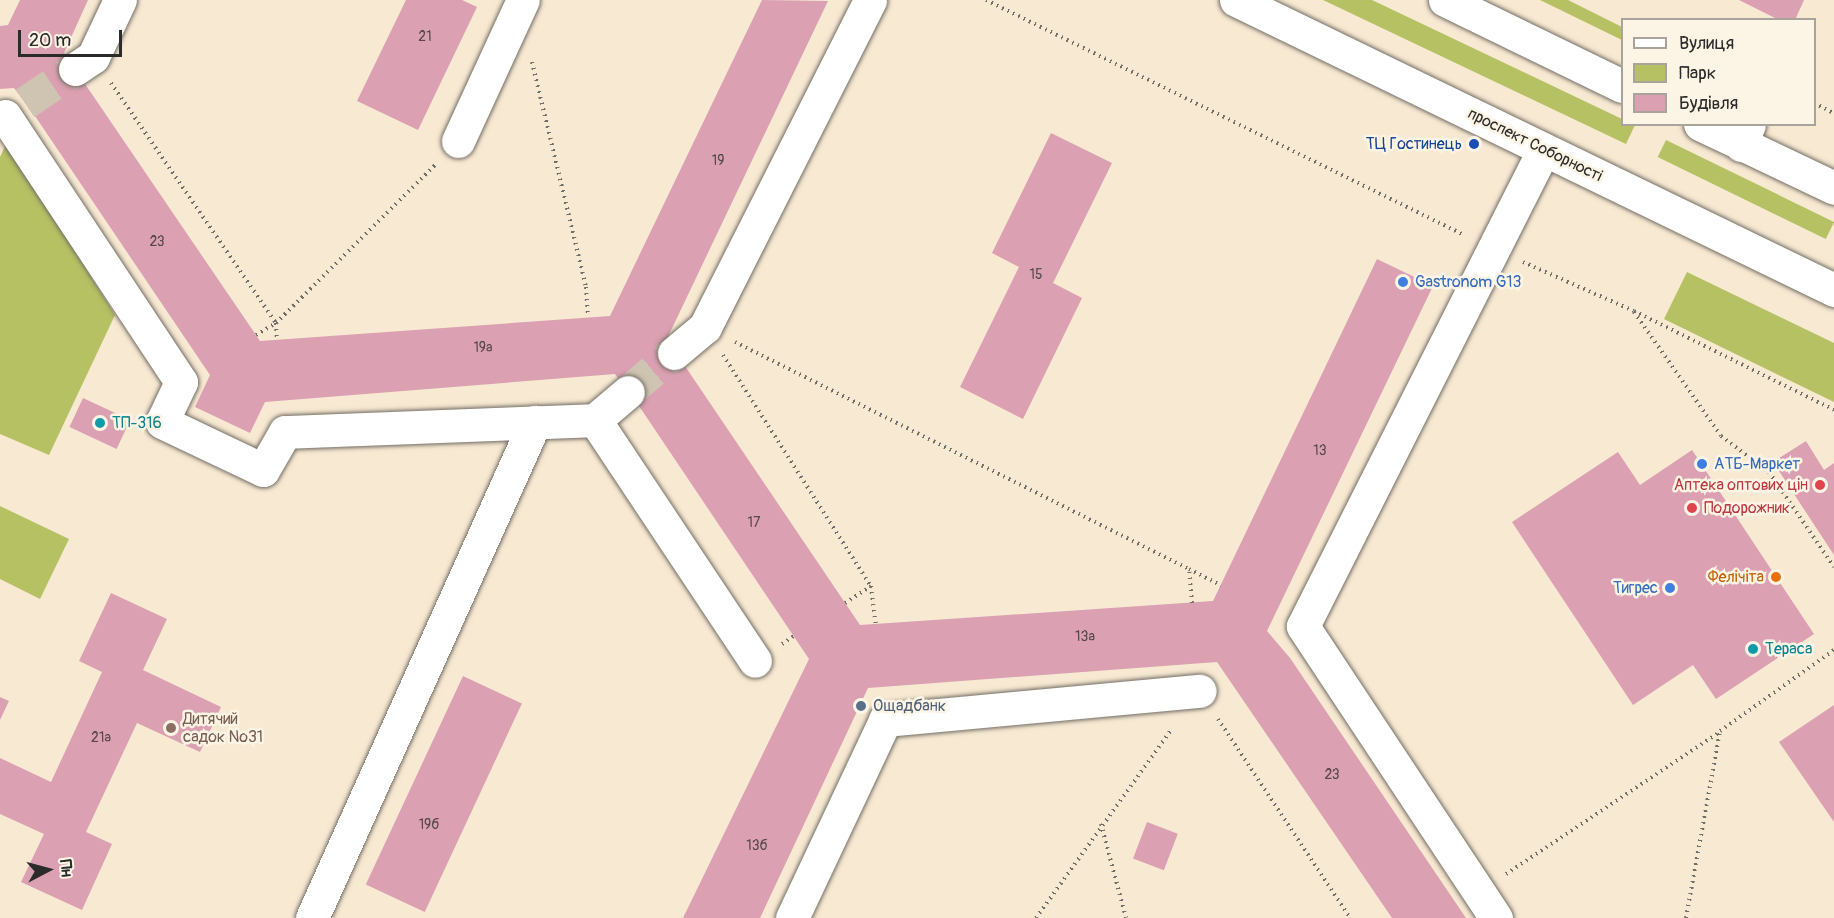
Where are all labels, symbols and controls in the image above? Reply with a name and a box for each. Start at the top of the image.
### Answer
scale bar [21,18,124,56]
legend [1621,18,1816,126]
text: 20 m [29,29,71,52]
house number: 21 [418,29,432,45]
text: Вулиця [1679,32,1734,55]
text: Парк [1679,62,1716,85]
text: Будівля [1679,92,1738,115]
street label: проспект Соборності [1465,104,1605,186]
place label: ТЦ Гостинець [1366,134,1462,154]
marker: ТЦ Гостинець [1467,137,1481,151]
house number: 19 [712,153,724,169]
house number: 23 [149,234,165,250]
house number: 15 [1029,267,1043,283]
place label: Gastronom G13 [1415,272,1521,292]
marker: Gastronom G13 [1396,275,1410,289]
house number: 19а [473,340,493,356]
place label: ТП-316 [112,413,162,433]
marker: ТП-316 [93,416,107,430]
house number: 13 [1313,443,1327,459]
place label: АТБ-Маркет [1714,454,1800,474]
marker: АТБ-Маркет [1695,457,1709,471]
place label: Аптека оптових цін [1674,475,1808,495]
marker: Аптека оптових цін [1813,478,1827,492]
place label: Подорожник [1704,498,1790,518]
marker: Подорожник [1685,501,1699,515]
house number: 17 [748,515,760,531]
place label: Фелічіта [1708,567,1764,587]
marker: Фелічіта [1769,570,1783,584]
place label: Тигрес [1613,578,1658,598]
marker: Тигрес [1663,581,1677,595]
house number: 13а [1075,629,1095,645]
place label: Тераса [1765,639,1812,659]
marker: Тераса [1746,642,1760,656]
place label: Ощадбанк [873,696,946,716]
marker: Ощадбанк [854,699,868,713]
place label: Дитячий садок №31 [183,709,263,747]
marker: Дитячий садок №31 [164,721,178,735]
house number: 21а [91,730,111,746]
house number: 23 [1324,767,1340,783]
house number: 19б [419,817,439,833]
house number: 13б [746,838,768,854]
north arrow [18,840,78,900]
text: Пн [55,858,77,878]

